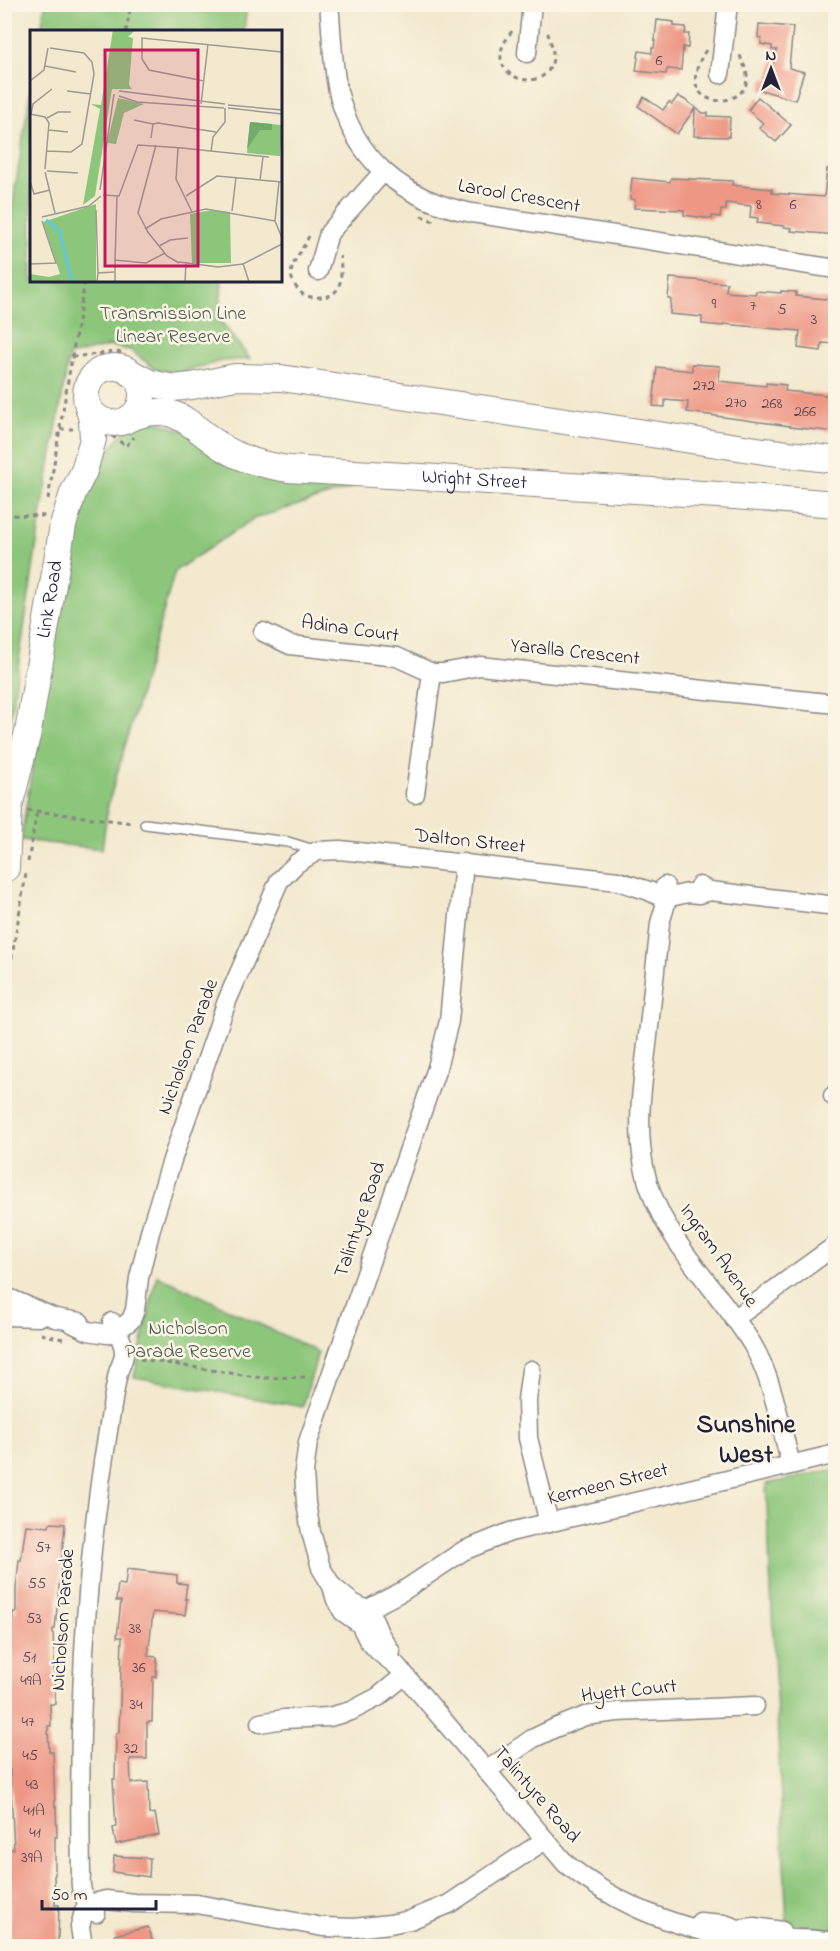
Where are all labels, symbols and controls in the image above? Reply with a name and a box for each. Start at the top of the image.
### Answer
inset map [30,30,282,282]
north arrow [741,39,801,99]
text: N [766,44,777,68]
house number: 6 [655,49,663,73]
street label: Larool Crescent [456,172,583,222]
house number: 8 [756,193,762,217]
house number: 6 [789,193,797,217]
house number: 9 [712,292,717,316]
house number: 7 [750,294,757,318]
house number: 5 [777,298,787,322]
park label: Transmission Line Linear Reserve [100,300,246,352]
house number: 3 [811,308,817,332]
house number: 272 [693,374,715,398]
house number: 270 [725,391,747,415]
house number: 268 [762,392,783,416]
house number: 266 [794,400,816,424]
street label: Wright Street [421,463,528,498]
street label: Link Road [30,558,71,640]
street label: Adina Court [299,609,401,651]
street label: Yaralla Crescent [509,632,642,674]
street label: Dalton Street [412,822,527,862]
street label: Nicholson Parade [151,975,227,1119]
street label: Talintyre Road [328,1158,394,1282]
street label: Ingram Avenue [671,1198,765,1314]
park label: Nicholson Parade Reserve [125,1315,251,1367]
district label: Sunshine West [696,1407,797,1475]
street label: Kermeen Street [545,1456,672,1514]
house number: 57 [35,1536,51,1560]
street label: Nicholson Parade [45,1548,83,1692]
house number: 55 [28,1572,46,1596]
house number: 53 [26,1607,42,1631]
house number: 38 [129,1617,141,1641]
house number: 51 [22,1646,36,1670]
house number: 36 [132,1656,146,1680]
house number: 49A [20,1669,42,1693]
street label: Hyett Court [580,1673,678,1711]
house number: 34 [129,1693,143,1717]
house number: 47 [21,1710,35,1734]
house number: 32 [124,1737,138,1761]
street label: Talintyre Road [485,1740,587,1850]
house number: 45 [22,1744,38,1768]
house number: 43 [25,1773,39,1797]
house number: 41A [23,1799,45,1823]
house number: 41 [29,1821,41,1845]
house number: 39A [21,1846,43,1870]
scale bar [42,1873,156,1911]
text: 50 m [51,1883,88,1909]

